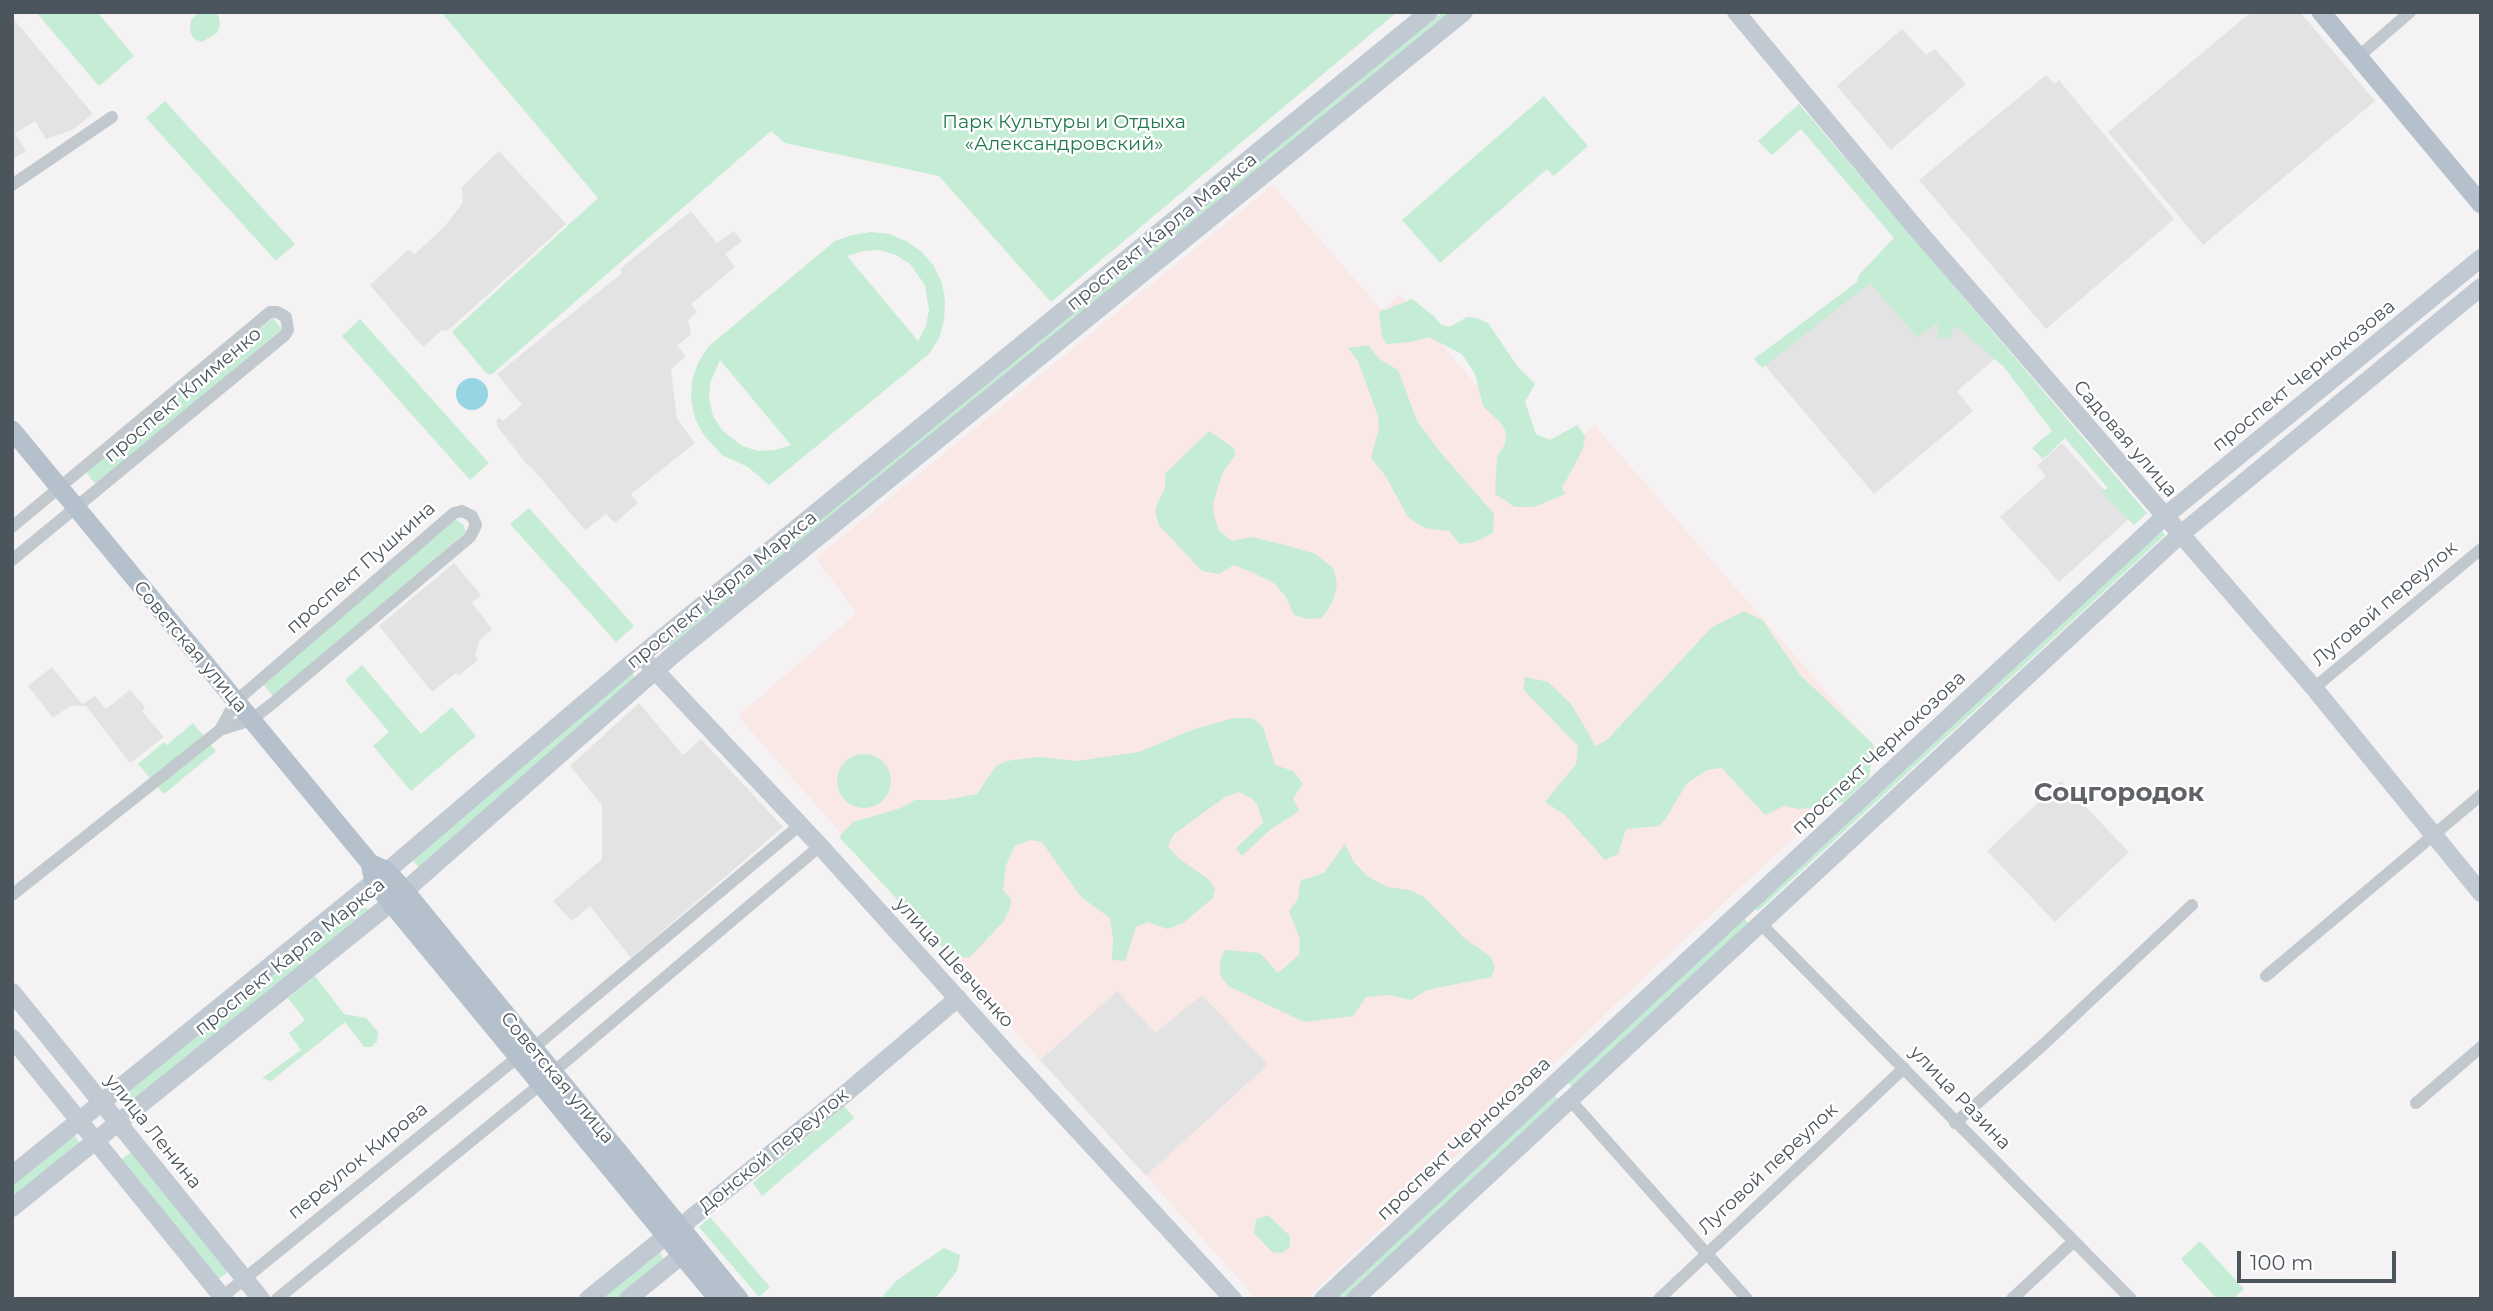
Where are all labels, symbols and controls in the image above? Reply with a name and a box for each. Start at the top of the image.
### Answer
park label: Парк Культуры и Отдыха «Александровский» [942,111,1186,155]
street label: проспект Карла Маркса [1062,148,1262,316]
street label: проспект Чернокозова [2208,295,2400,457]
street label: проспект Клименко [100,322,266,468]
street label: Садовая улица [2068,376,2182,502]
street label: проспект Пушкина [282,497,440,639]
street label: проспект Карла Маркса [622,506,822,674]
street label: Луговой переулок [2308,537,2462,671]
street label: Советская улица [128,576,252,718]
street label: проспект Чернокозова [1788,667,1970,839]
district label: Соцгородок [2034,777,2204,809]
street label: проспект Карла Маркса [190,873,390,1041]
street label: улица Шевченко [890,893,1018,1033]
street label: Советская улица [495,1007,619,1149]
street label: улица Разина [1905,1041,2015,1155]
street label: проспект Чернокозова [1373,1053,1555,1225]
street label: улица Ленина [100,1070,206,1194]
street label: Донской переулок [695,1084,853,1218]
street label: переулок Кирова [283,1098,433,1224]
street label: Луговой переулок [1694,1099,1842,1239]
scale bar [2241,1238,2400,1282]
text: 100 m [2250,1250,2313,1275]

